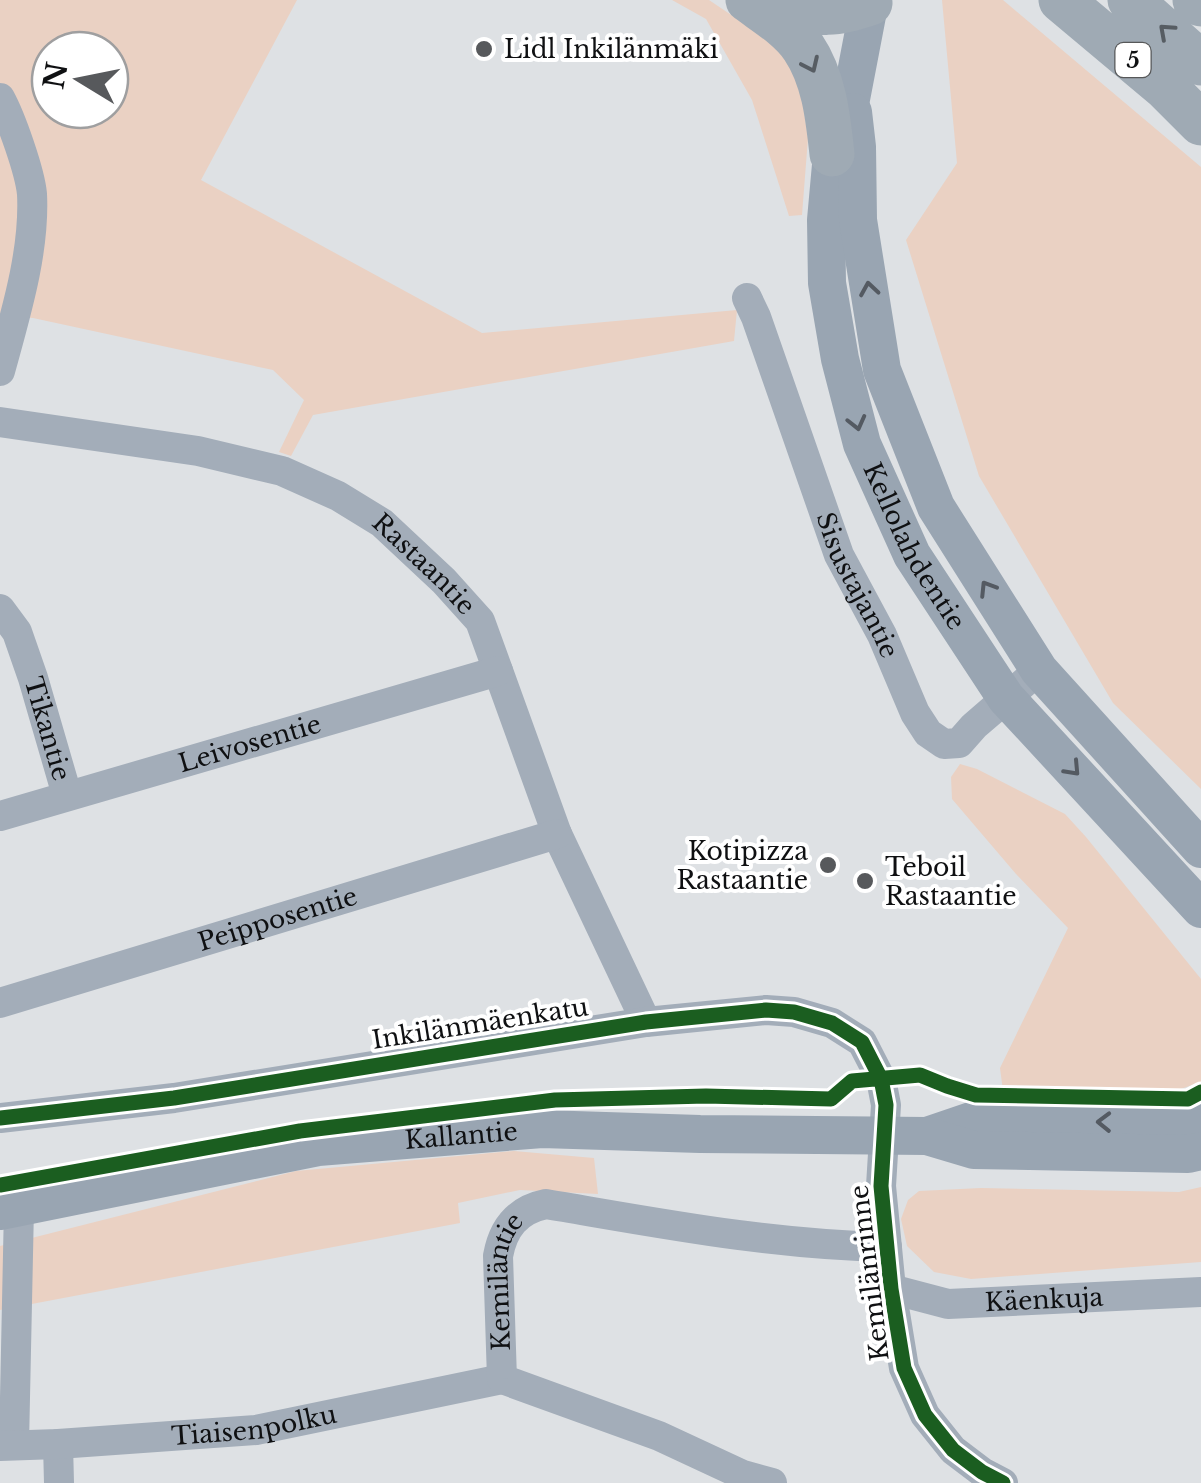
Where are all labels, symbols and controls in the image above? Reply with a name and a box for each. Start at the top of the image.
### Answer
one-way arrow [1159,25,1178,43]
north arrow [30,30,130,130]
place label: Lidl Inkilänmäki [504,34,719,65]
marker: Lidl Inkilänmäki [473,38,495,60]
road number: 5 [1116,43,1150,77]
one-way arrow [799,55,819,73]
text: N [36,60,75,92]
one-way arrow [859,281,880,297]
one-way arrow [845,414,866,431]
street label: Kellolahdentie [856,458,972,636]
street label: Rastaantie [366,507,482,621]
street label: Sisustajantie [809,508,905,663]
one-way arrow [980,581,999,599]
street label: Tikantie [17,673,77,784]
street label: Leivosentie [175,708,325,779]
one-way arrow [1061,757,1079,776]
place label: Kotipizza Rastaantie [676,836,808,896]
place label: Teboil Rastaantie [885,852,1017,912]
marker: Kotipizza Rastaantie [817,854,839,876]
marker: Teboil Rastaantie [854,870,876,892]
street label: Peipposentie [194,881,361,958]
street label: Inkilänmäenkatu [370,991,591,1056]
one-way arrow [1096,1111,1112,1133]
street label: Kallantie [404,1116,519,1156]
street label: Kemilänrinne [843,1183,896,1363]
street label: Kemiläntie [482,1206,530,1351]
street label: Käenkuja [984,1282,1104,1318]
street label: Tiaisenpolku [170,1399,340,1452]

